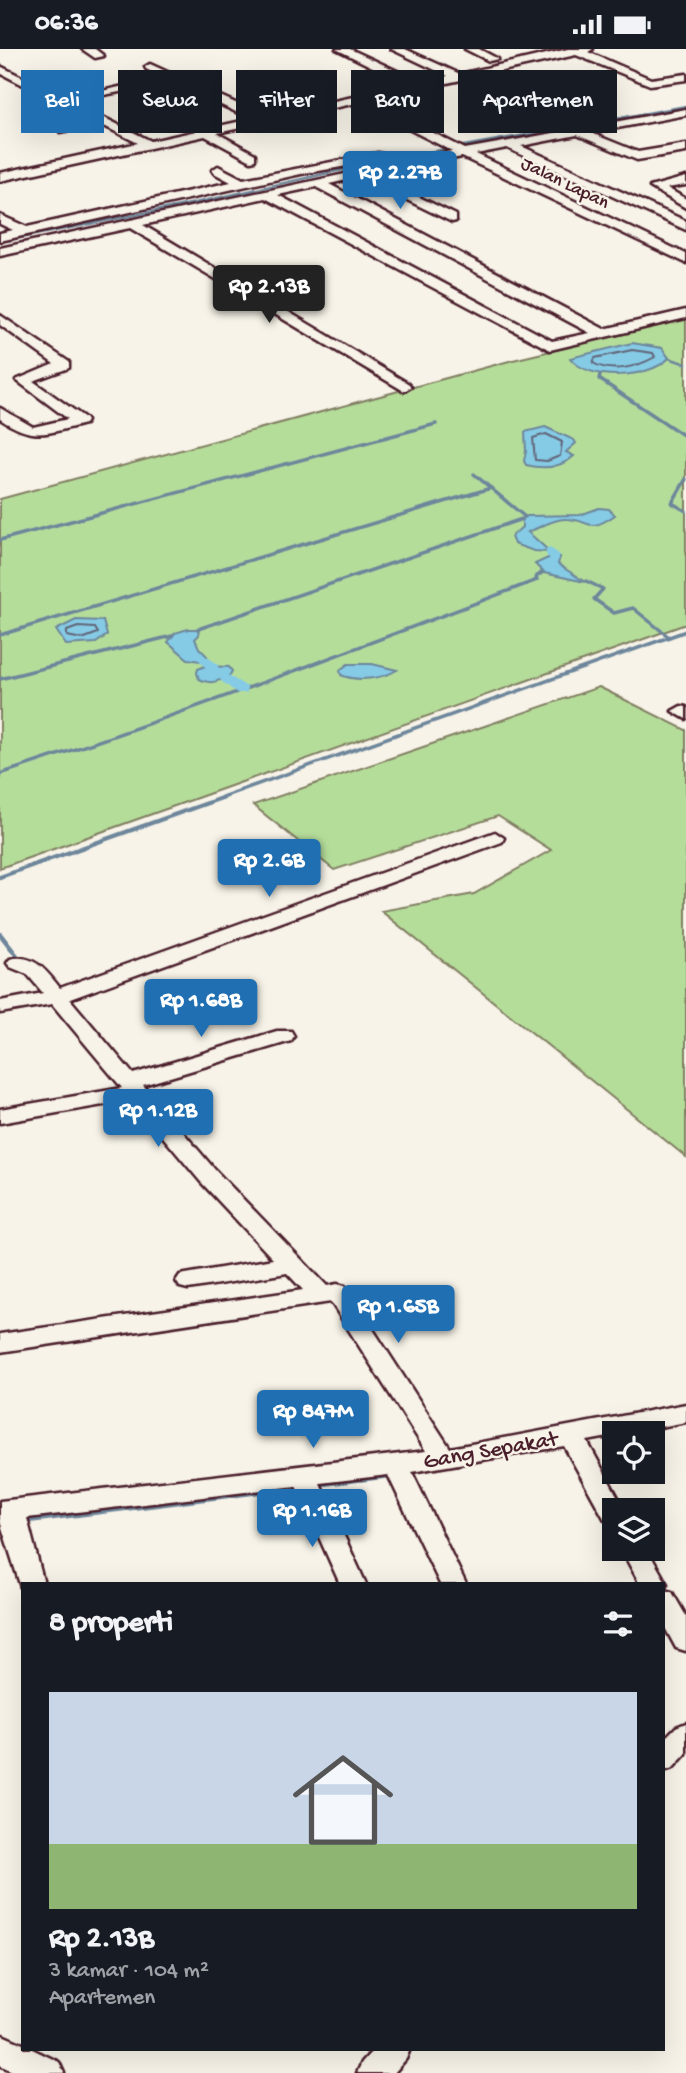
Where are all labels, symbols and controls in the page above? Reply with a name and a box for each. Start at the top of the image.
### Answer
text: 06:36 [35,9,98,40]
chip: Beli [21,70,104,133]
chip: Sewa [118,70,222,133]
chip: Filter [236,70,337,133]
chip: Baru [351,70,444,133]
chip: Apartemen [458,70,617,133]
pin: Rp 2.27B [328,151,472,211]
street label: Jalan Lapan [517,153,612,215]
text: Rp 2.27B [359,160,441,187]
pin: Rp 2.13B [197,265,341,325]
text: Rp 2.13B [229,274,309,301]
pin: Rp 2.6B [204,839,334,899]
text: Rp 2.6B [234,848,304,875]
pin: Rp 1.68B [129,979,273,1039]
text: Rp 1.68B [160,988,242,1015]
pin: Rp 1.12B [86,1089,230,1149]
text: Rp 1.12B [119,1098,197,1125]
pin: Rp 1.65B [326,1285,470,1345]
text: Rp 1.65B [358,1294,438,1321]
pin: Rp 847M [248,1391,378,1450]
text: Rp 847M [273,1399,353,1426]
map controls [602,1421,665,1561]
button: locate [602,1421,665,1484]
street label: Gang Sepakat [421,1426,561,1477]
pin: Rp 1.16B [240,1489,384,1549]
text: Rp 1.16B [273,1498,351,1525]
button: layers [602,1498,665,1561]
icon: filters [599,1605,637,1643]
text: 8 properti [49,1607,173,1642]
icon: home [280,1737,406,1863]
text: Rp 2.13B [49,1923,154,1958]
text: 3 kamar · 104 m² [49,1958,209,1985]
text: Apartemen [49,1985,155,2012]

